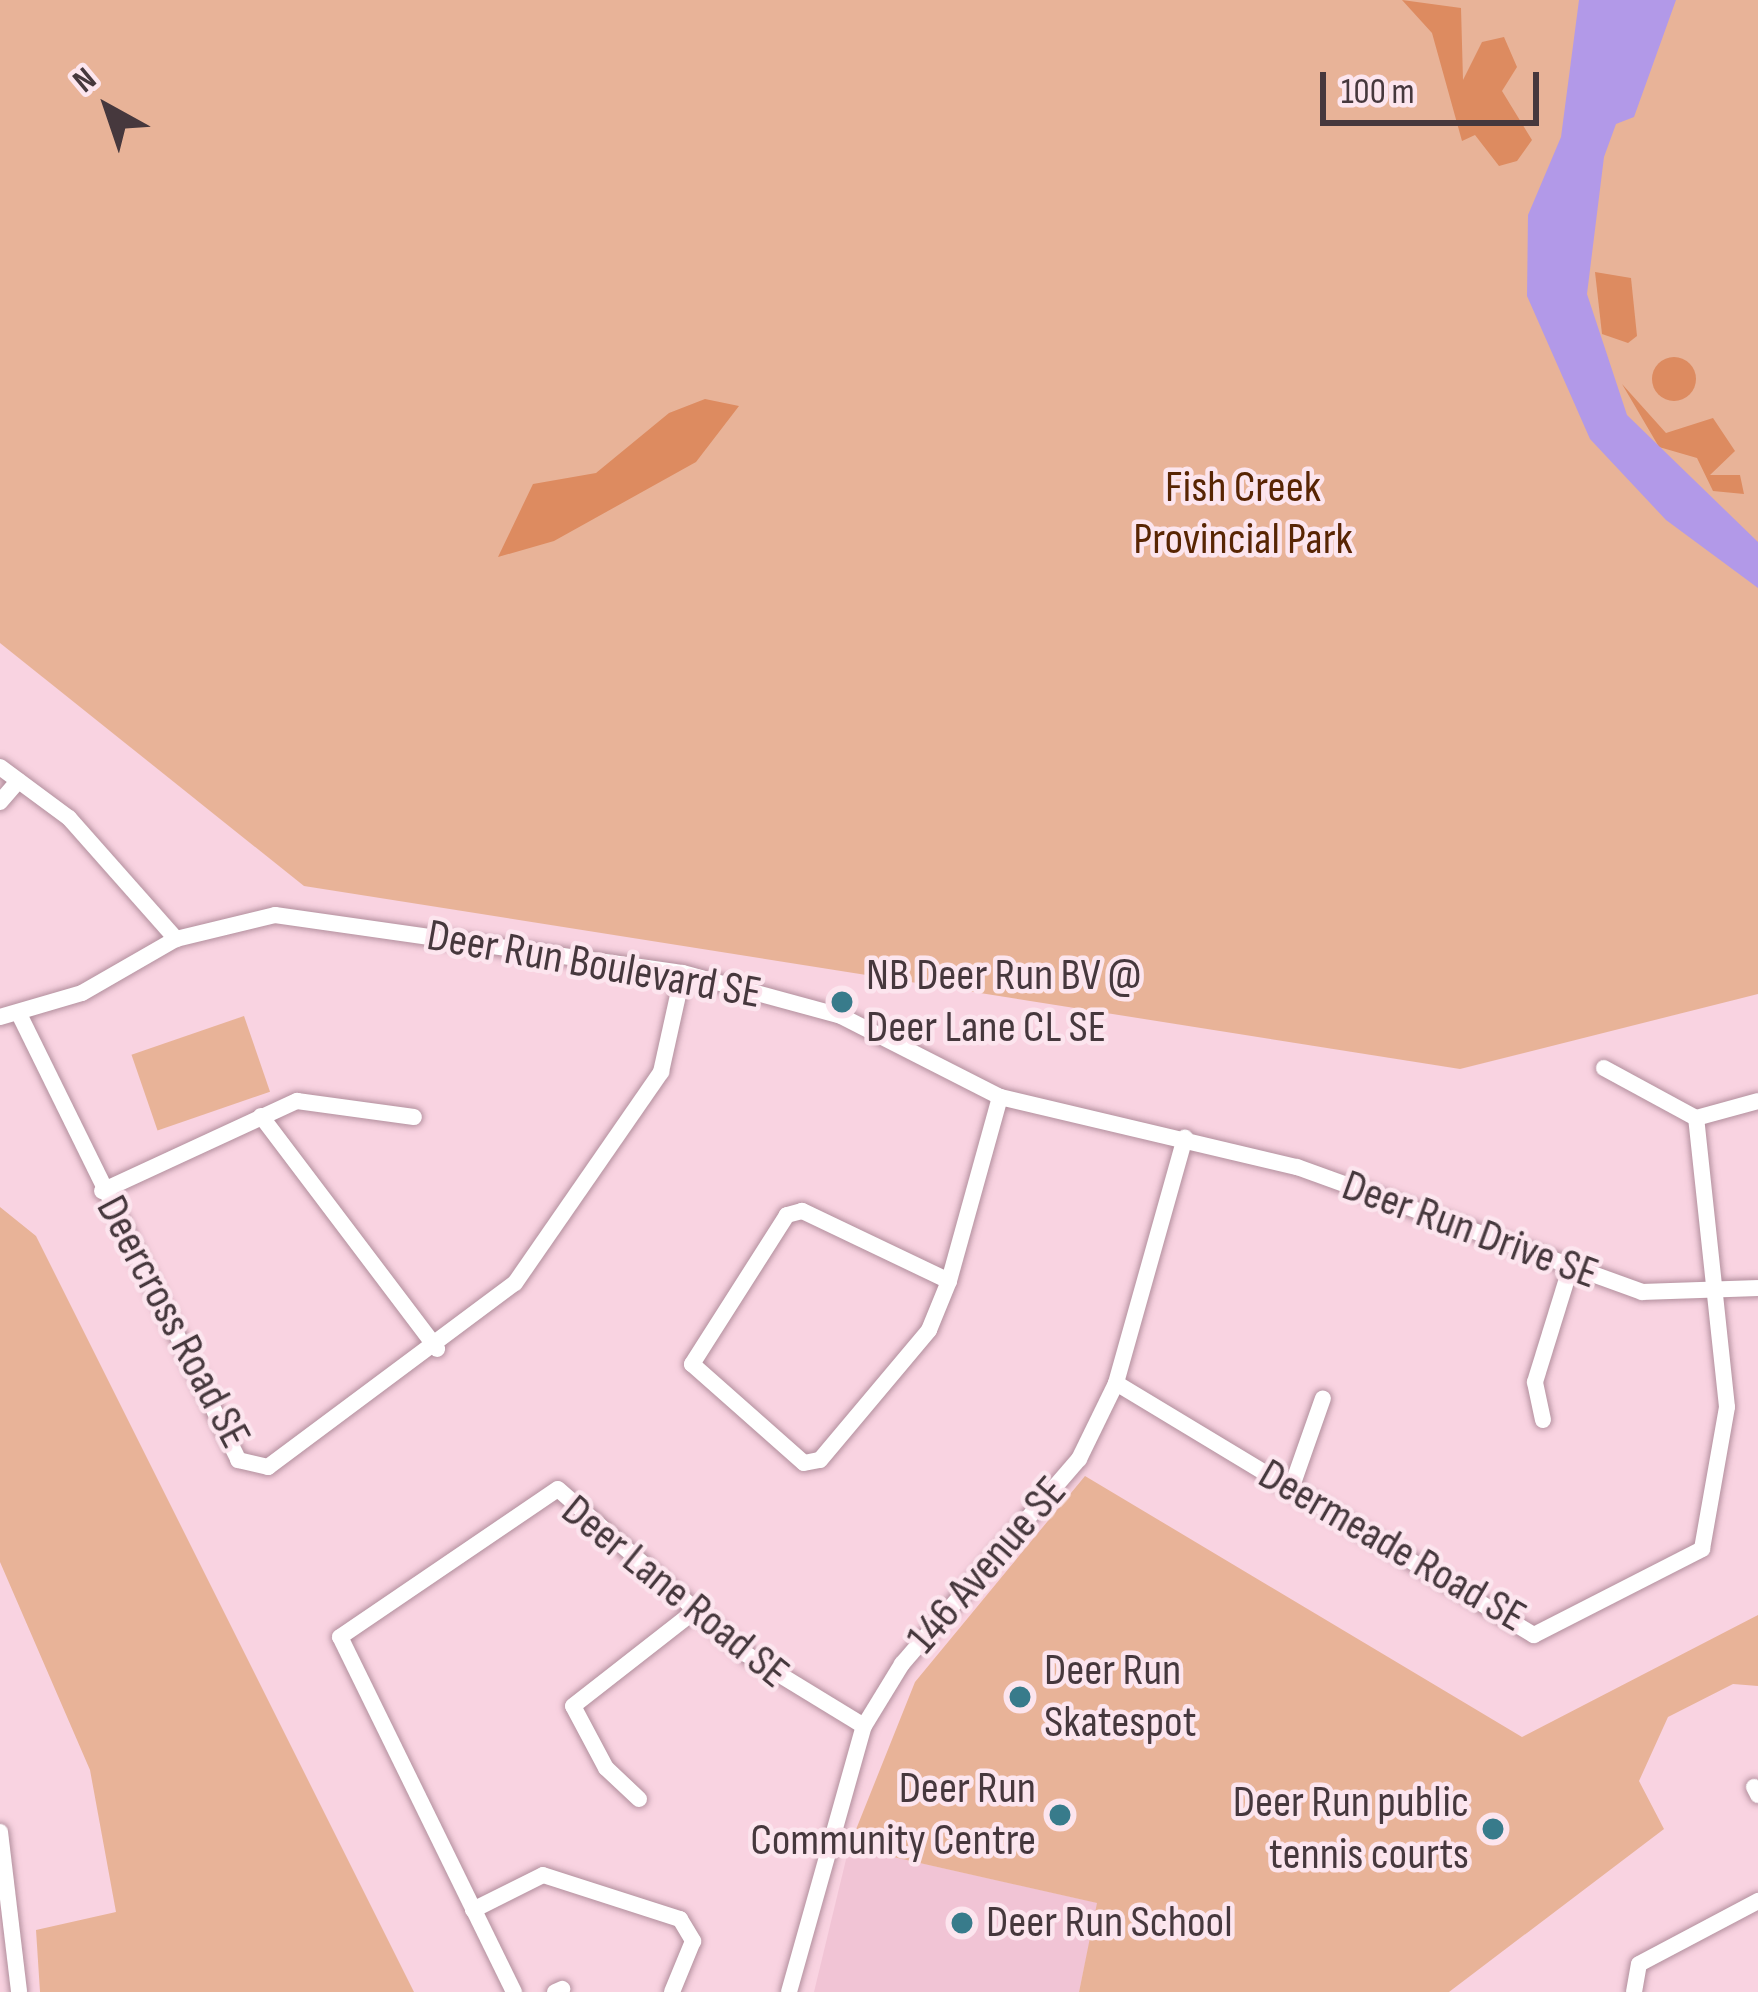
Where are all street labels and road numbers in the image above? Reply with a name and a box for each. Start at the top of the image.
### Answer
street label: Deer Run Boulevard SE [423,909,765,1021]
street label: Deer Run Drive SE [1335,1159,1605,1301]
street label: Deercross Road SE [84,1187,262,1457]
street label: Deermeade Road SE [1249,1448,1535,1644]
street label: 146 Avenue SE [896,1466,1078,1664]
street label: Deer Lane Road SE [550,1484,800,1700]

